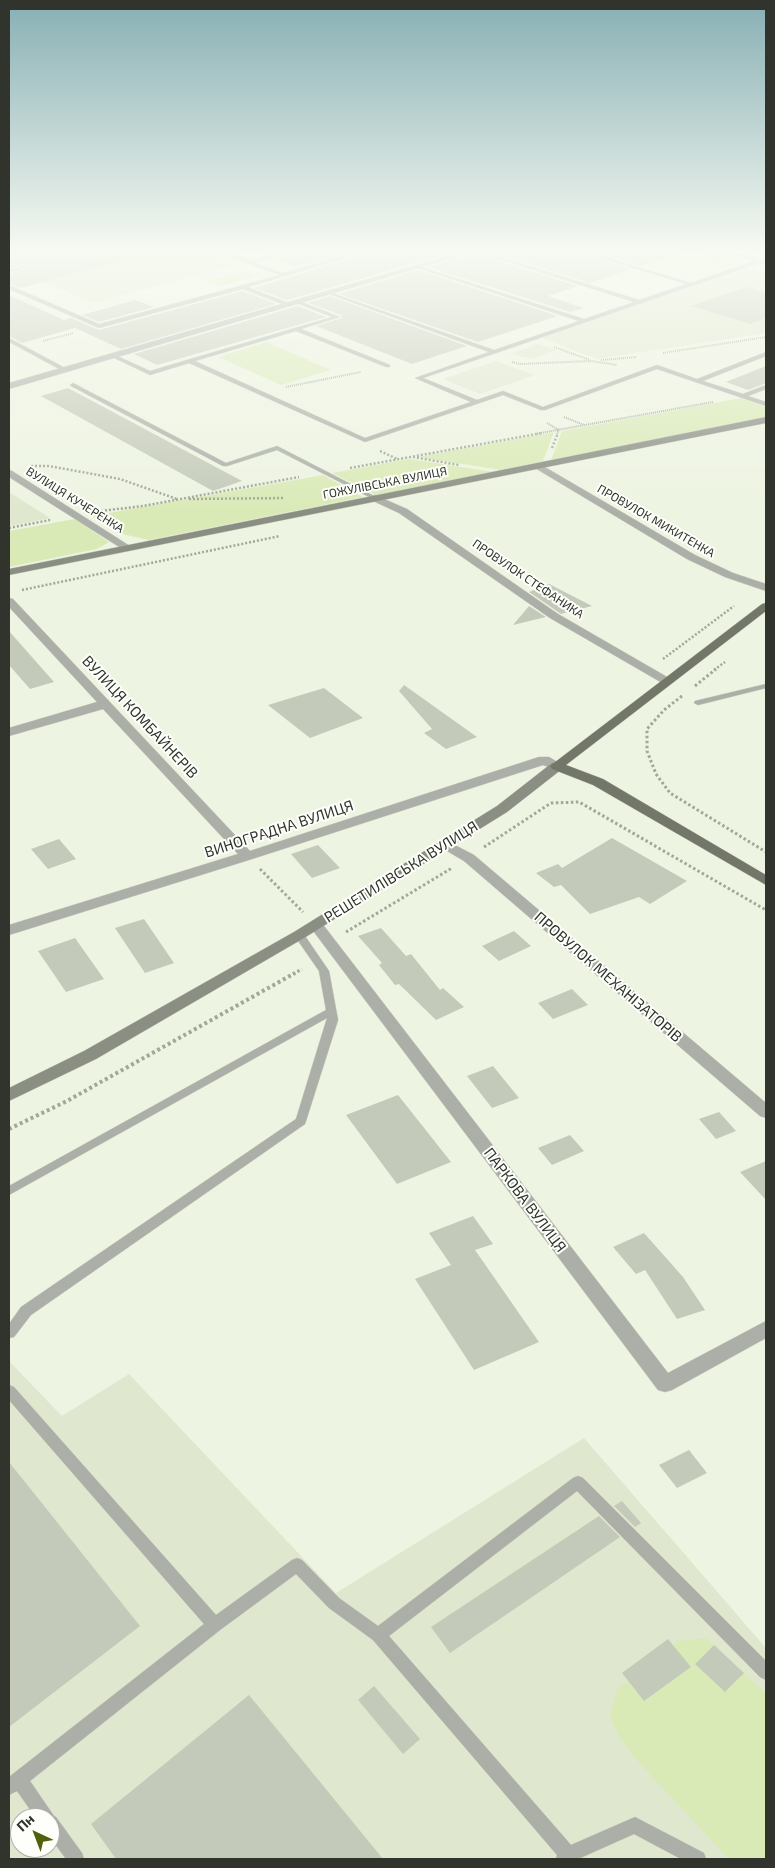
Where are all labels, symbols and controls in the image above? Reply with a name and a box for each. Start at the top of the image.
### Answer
street label: ВУЛИЦЯ КУЧЕРЕНКА [23,464,127,536]
street label: ГОЖУЛІВСЬКА ВУЛИЦЯ [322,464,448,502]
street label: ПРОВУЛОК МИКИТЕНКА [595,481,717,561]
street label: ПРОВУЛОК СТЕФАНИКА [470,536,586,622]
street label: ВУЛИЦЯ КОМБАЙНЕРІВ [78,652,202,782]
street label: ВИНОГРАДНА ВУЛИЦЯ [202,796,356,862]
street label: РЕШЕТИЛІВСЬКА ВУЛИЦЯ [321,817,481,927]
street label: ПРОВУЛОК МЕХАНІЗАТОРІВ [531,908,685,1046]
street label: ПАРКОВА ВУЛИЦЯ [480,1144,570,1256]
north arrow [10,1808,60,1858]
text: Пн [13,1810,38,1835]

